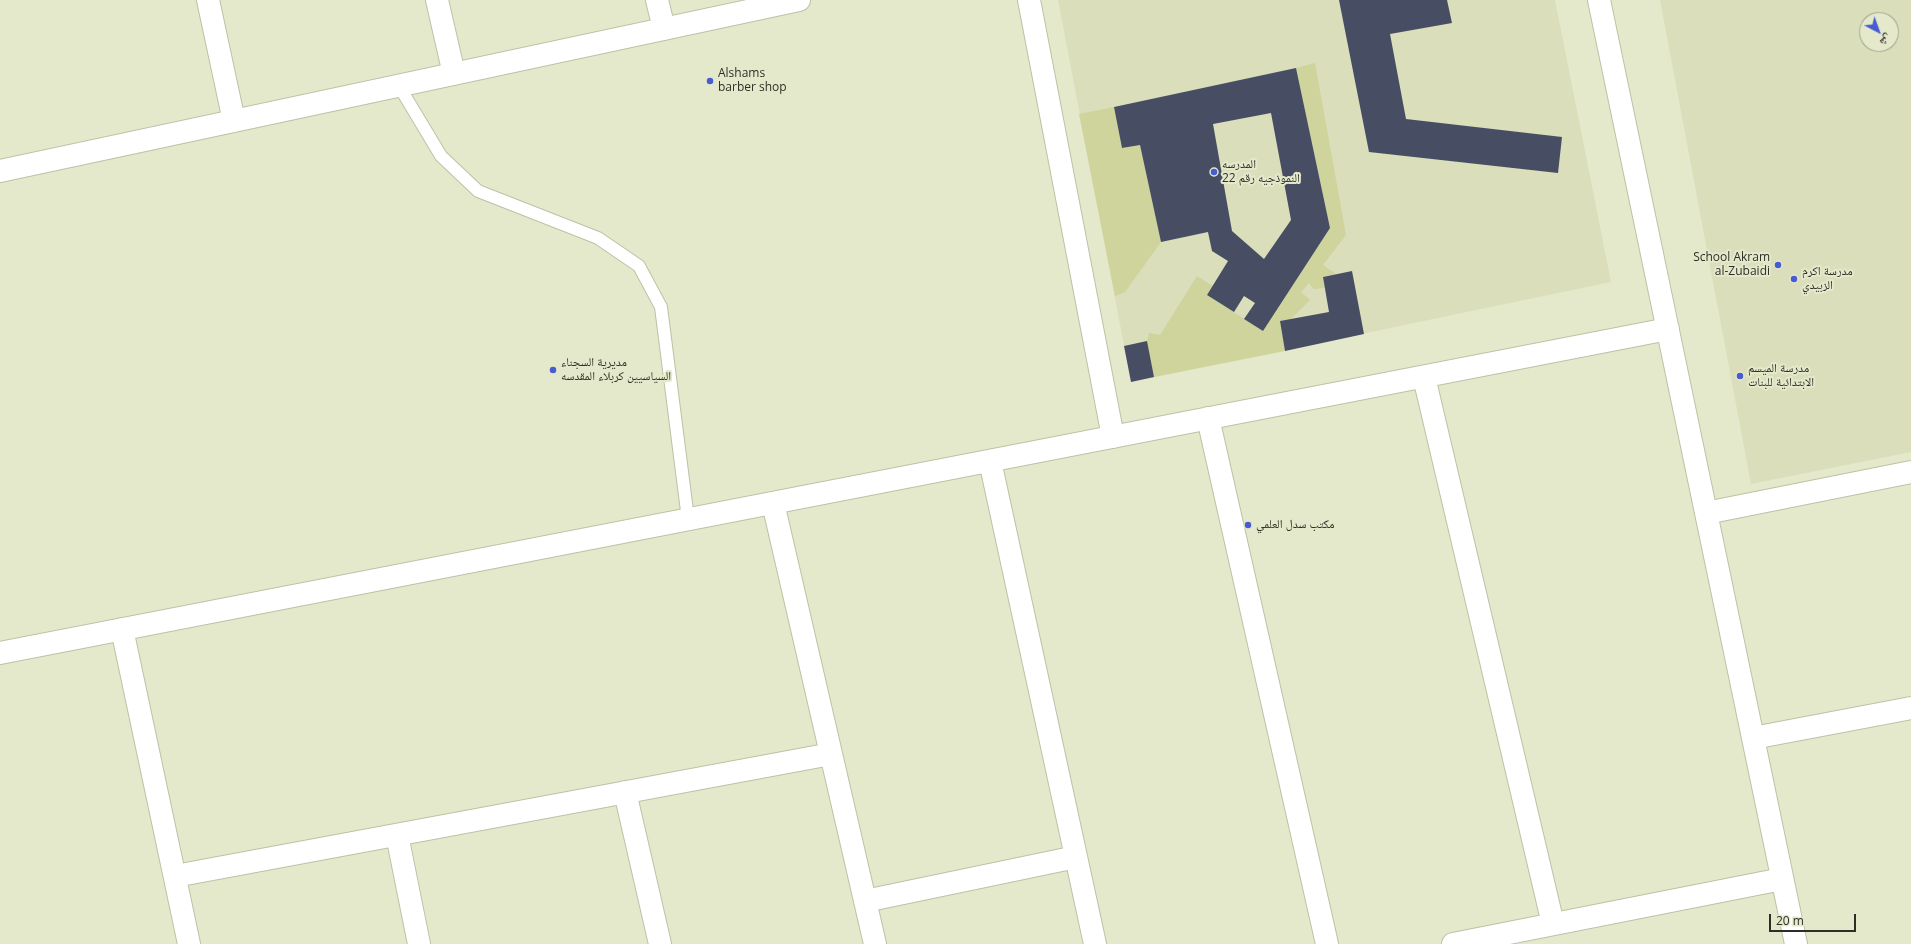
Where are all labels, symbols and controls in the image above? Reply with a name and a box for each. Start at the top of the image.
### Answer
north arrow [1859,12,1899,52]
text: ش [1877,31,1896,50]
place label: Alshams barber shop [718,67,787,95]
marker: Alshams barber shop [705,76,715,86]
place label: المدرسه النموذجيه رقم 22 [1222,158,1300,186]
marker: المدرسه النموذجيه رقم 22 [1209,167,1219,177]
place label: School Akram al-Zubaidi [1693,251,1770,279]
marker: School Akram al-Zubaidi [1773,260,1783,270]
place label: مدرسة اكرم الزبيدي [1802,265,1853,293]
marker: مدرسة اكرم الزبيدي [1789,274,1799,284]
place label: مديرية السجناء السياسيين كربلاء المقدسه [561,356,671,384]
place label: مدرسة الميسم الابتدائية للبنات [1748,362,1814,390]
marker: مديرية السجناء السياسيين كربلاء المقدسه [548,365,558,375]
marker: مدرسة الميسم الابتدائية للبنات [1735,371,1745,381]
place label: مكتب سدل العلمي [1256,518,1335,532]
marker: مكتب سدل العلمي [1243,520,1253,530]
scale bar [1771,906,1858,932]
text: 20 m [1776,912,1804,929]

